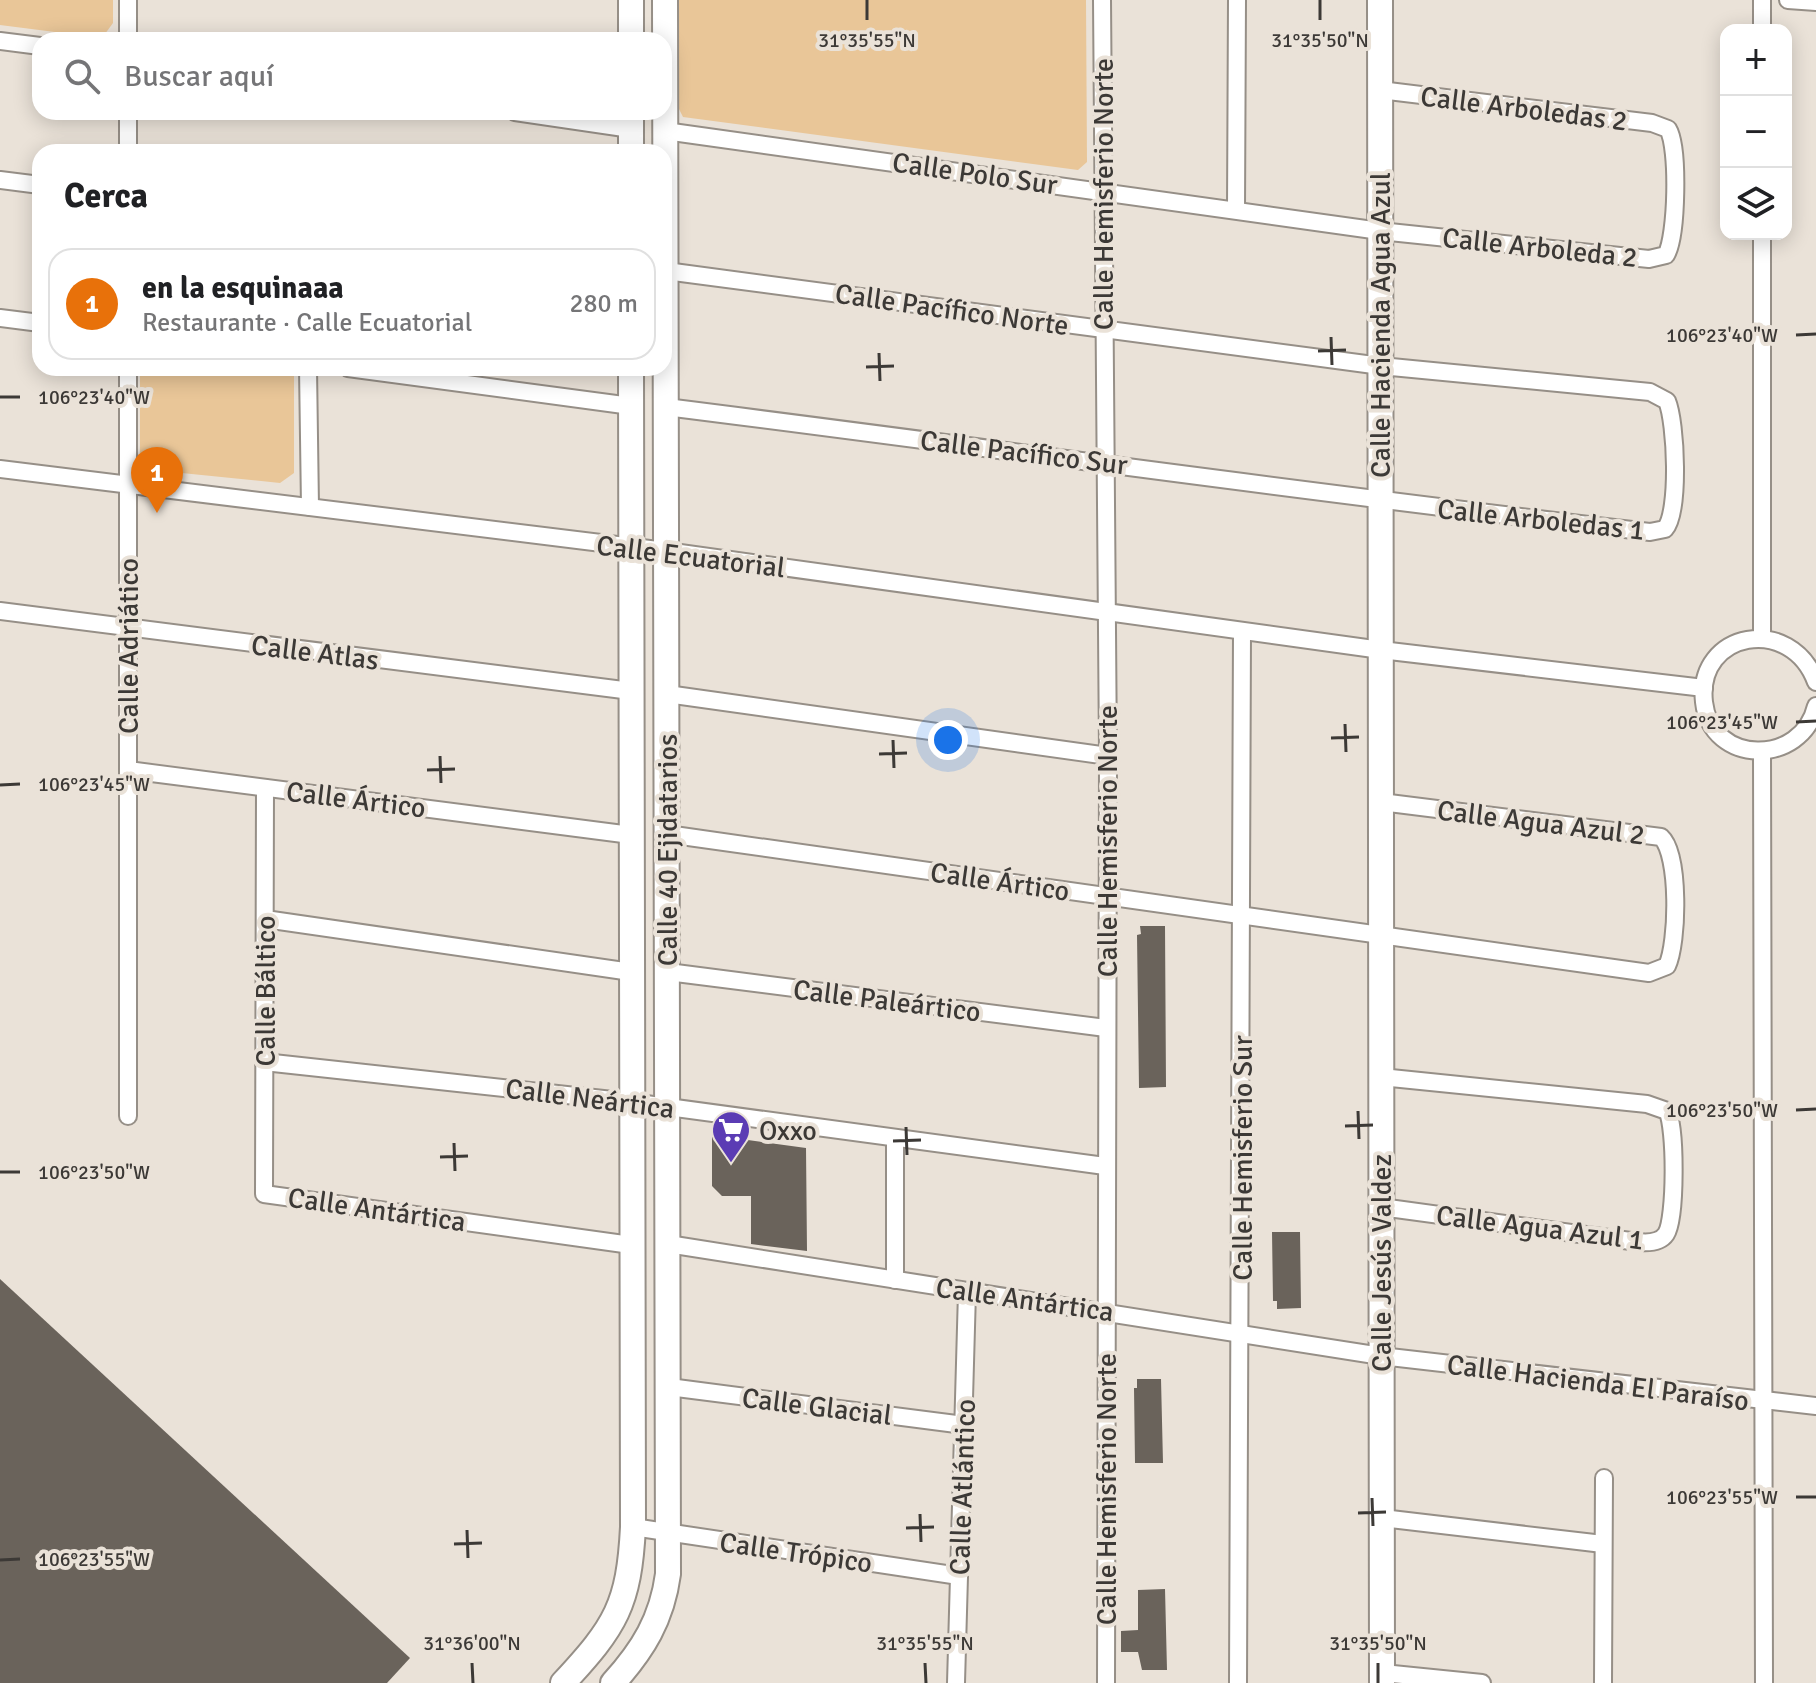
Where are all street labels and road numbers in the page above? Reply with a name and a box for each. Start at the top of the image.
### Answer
street label: Calle Hemisferio Norte [1087,58,1121,330]
street label: Calle Arboledas 2 [1418,79,1629,139]
street label: Calle Polo Sur [890,146,1060,203]
street label: Calle Hacienda Agua Azul [1364,172,1398,478]
street label: Calle Arboleda 2 [1441,221,1639,275]
street label: Calle Pacífico Norte [833,277,1071,343]
street label: Calle Pacífico Sur [918,423,1130,483]
street label: Calle Arboledas 1 [1436,492,1646,548]
street label: Calle Ecuatorial [595,529,787,585]
street label: Calle Adriático [112,558,146,734]
street label: Calle Atlas [249,628,381,678]
street label: Calle Hemisferio Norte [1091,705,1125,977]
street label: Calle 40 Ejidatarios [651,734,685,966]
street label: Calle Ártico [284,775,428,825]
street label: Calle Agua Azul 2 [1435,793,1647,853]
street label: Calle Ártico [928,855,1072,909]
street label: Calle Báltico [249,915,283,1067]
street label: Calle Paleártico [791,973,983,1029]
street label: Calle Hemisferio Sur [1226,1035,1260,1281]
street label: Calle Neártica [503,1072,676,1126]
street label: Calle Jesús Valdez [1365,1154,1399,1372]
street label: Calle Antártica [286,1181,468,1239]
street label: Calle Agua Azul 1 [1434,1198,1646,1258]
street label: Calle Antártica [934,1271,1116,1329]
street label: Calle Hacienda El Paraíso [1445,1348,1751,1418]
street label: Calle Hemisferio Norte [1090,1353,1124,1625]
street label: Calle Glacial [740,1381,894,1433]
street label: Calle Atlántico [943,1398,983,1576]
street label: Calle Trópico [717,1525,874,1581]

